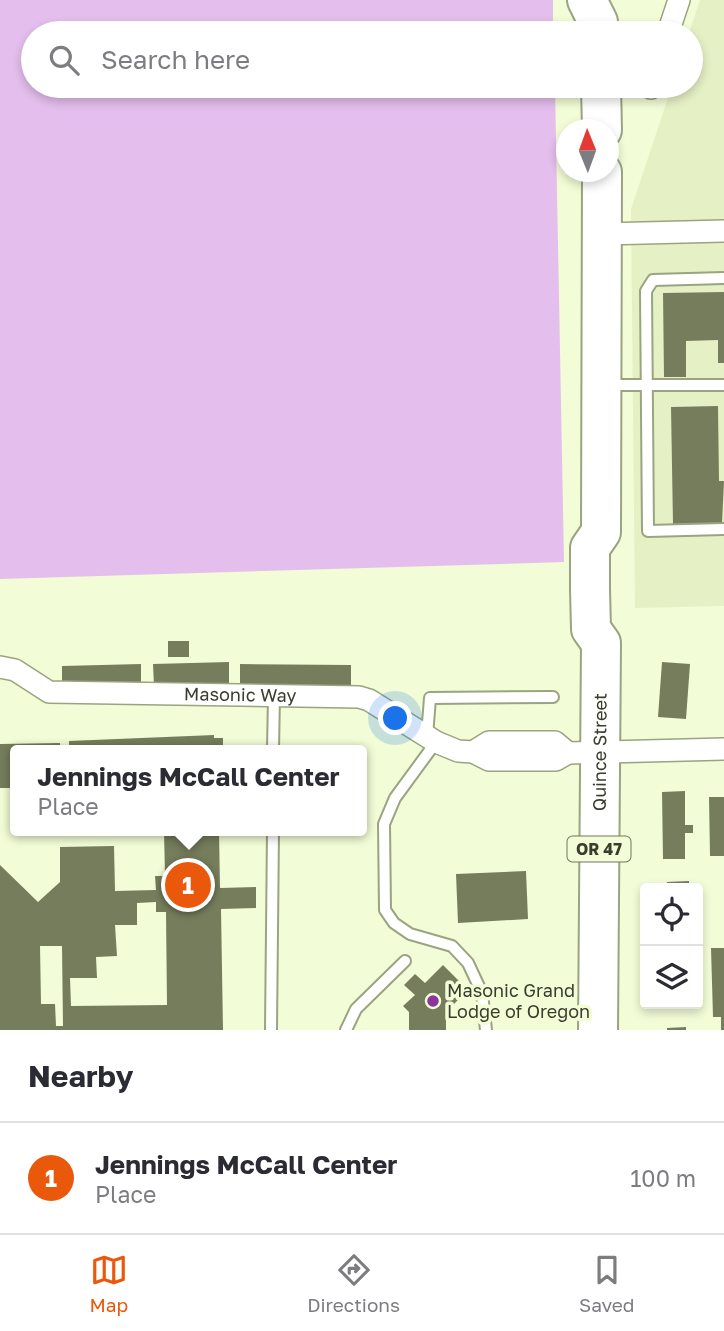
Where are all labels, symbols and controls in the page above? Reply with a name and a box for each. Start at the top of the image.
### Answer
search box [21,21,703,98]
icon: search [45,41,83,79]
text: Search here [101,44,250,75]
north arrow [556,119,619,182]
street label: Masonic Way [184,682,297,706]
street label: Quince Street [588,693,611,811]
your location [378,701,412,735]
popup [10,745,367,836]
text: Jennings McCall Center [37,761,340,792]
text: Place [37,792,99,820]
road number: OR 47 [568,836,630,862]
pin: 1 [165,859,211,911]
map controls [640,883,703,1009]
button: locate [640,883,703,946]
button: layers [640,946,703,1009]
place label: Masonic Grand Lodge of Oregon [447,979,590,1022]
marker: Masonic Grand Lodge of Oregon [425,993,441,1009]
text: Nearby [28,1058,133,1094]
text: Jennings McCall Center [95,1149,397,1180]
text: 1 [45,1164,57,1192]
text: 100 m [630,1164,696,1192]
text: Place [95,1180,156,1208]
tab: Map [89,1251,128,1316]
tab: Directions [307,1251,400,1316]
tab: Saved [579,1251,635,1316]

